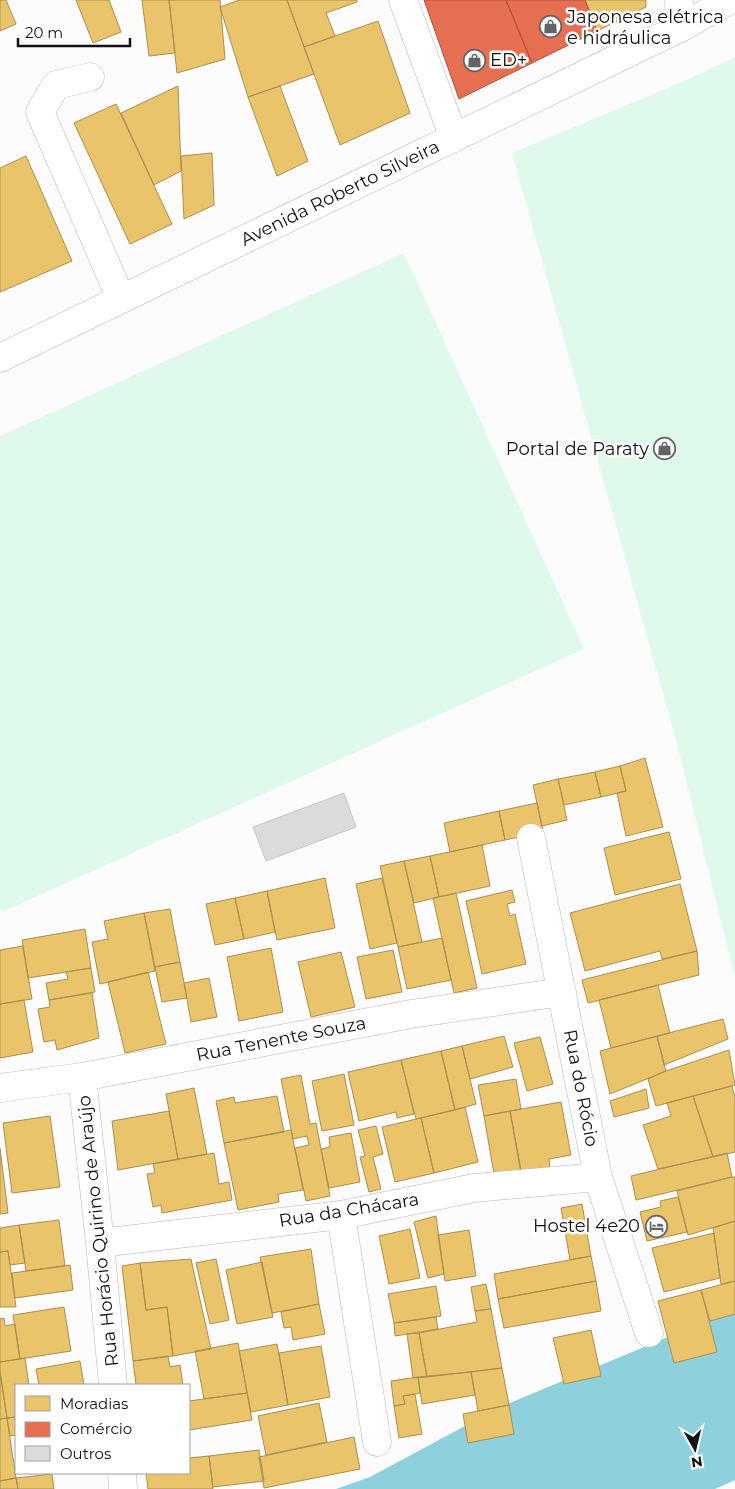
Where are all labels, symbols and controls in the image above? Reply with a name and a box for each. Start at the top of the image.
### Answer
place label: Japonesa elétrica e hidráulica [566,6,724,49]
scale bar [18,15,130,47]
shop icon: Japonesa elétrica e hidráulica [539,15,563,39]
text: 20 m [25,23,63,42]
shop icon: ED+ [462,48,486,72]
place label: ED+ [490,49,527,71]
street label: Avenida Roberto Silveira [237,135,443,251]
shop icon: Portal de Paraty [653,437,677,461]
place label: Portal de Paraty [506,438,649,460]
street label: Rua Tenente Souza [194,1012,368,1066]
street label: Rua do Rócio [559,1027,603,1149]
street label: Rua Horácio Quirino de Araújo [73,1094,123,1368]
street label: Rua da Chácara [277,1188,421,1232]
hotel icon: Hostel 4e20 [644,1214,668,1238]
place label: Hostel 4e20 [533,1215,640,1237]
legend [15,1384,190,1474]
text: Moradias [60,1394,128,1413]
text: Comércio [60,1419,132,1438]
north arrow [670,1424,720,1474]
text: Outros [60,1444,111,1463]
text: N [690,1452,704,1472]

